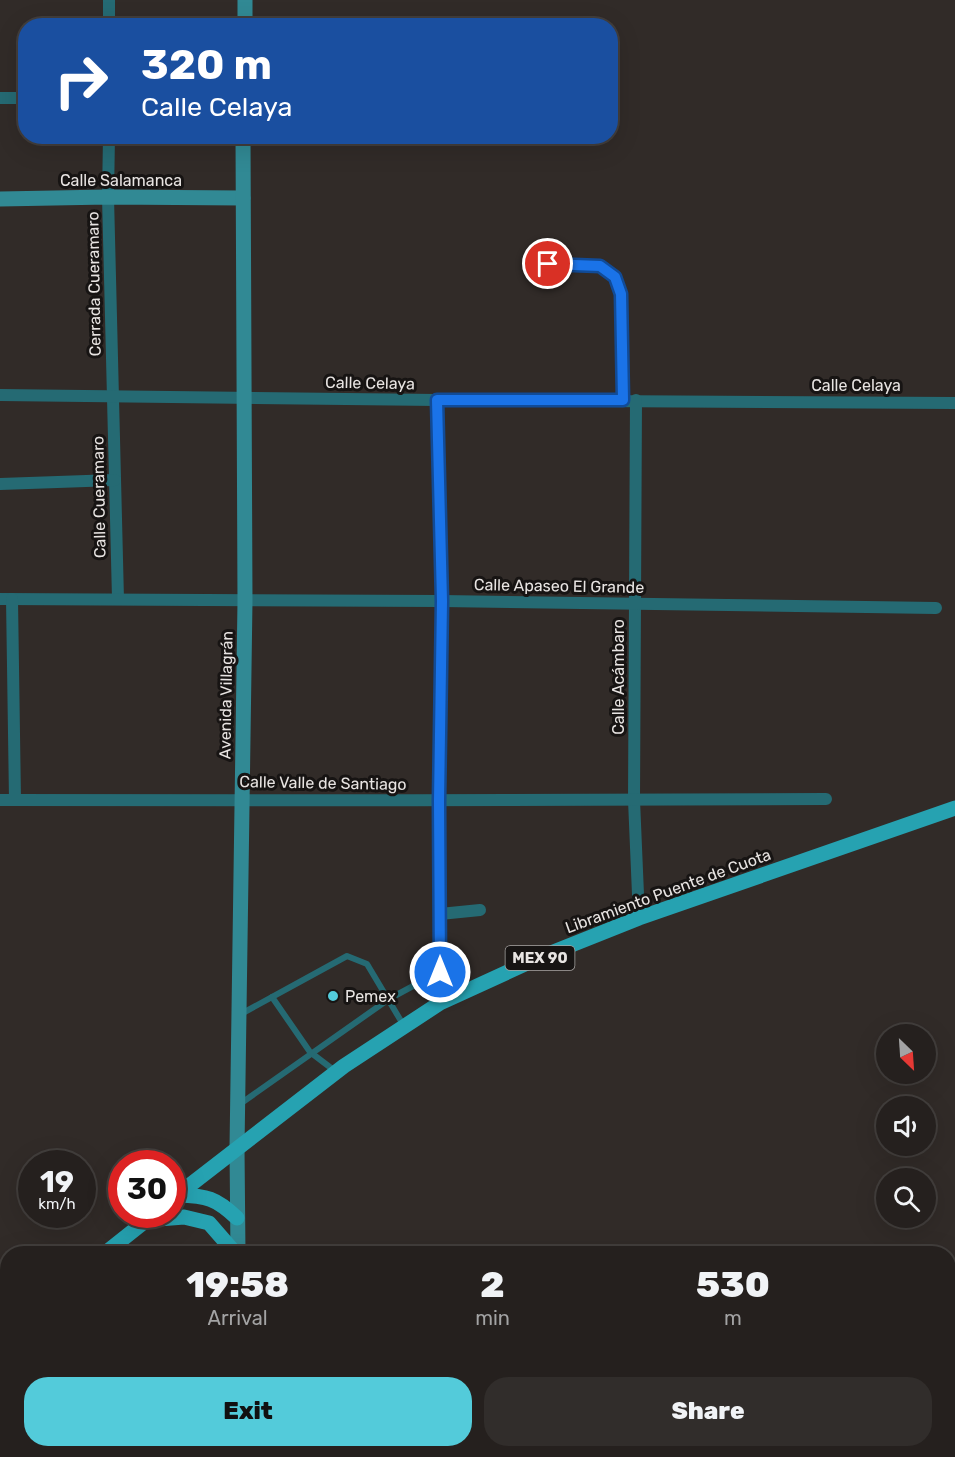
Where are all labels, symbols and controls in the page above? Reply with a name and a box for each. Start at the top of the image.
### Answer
text: 320 m [141,40,272,90]
icon: right [42,42,120,120]
text: Calle Celaya [141,91,292,123]
street label: Calle Salamanca [60,171,182,190]
street label: Cerrada Cueramaro [83,211,105,357]
pin [522,238,573,289]
icon: arrive [531,247,564,280]
street label: Calle Celaya [325,373,415,393]
street label: Calle Celaya [811,376,901,395]
street label: Calle Cueramaro [88,436,110,558]
street label: Calle Apaseo El Grande [474,575,644,597]
street label: Calle Acámbaro [609,619,628,735]
street label: Avenida Villagrán [215,631,237,759]
street label: Calle Valle de Santiago [239,772,407,794]
street label: Libramiento Puente de Cuota [562,845,774,937]
position arrow [408,940,472,1004]
road number: MEX 90 [506,946,574,970]
place label: Pemex [345,987,396,1006]
marker: Pemex [326,989,340,1003]
north arrow [876,1024,936,1084]
map controls [876,1024,936,1228]
button: sound [876,1096,936,1156]
speed limit sign: 30 [108,1150,186,1228]
text: 19 [40,1164,74,1200]
button: search [876,1168,936,1228]
text: km/h [38,1195,76,1213]
text: 19:58 [186,1263,289,1306]
text: 2 [480,1263,505,1306]
text: 530 [696,1263,770,1306]
text: Arrival [208,1306,268,1330]
text: min [475,1306,510,1330]
text: m [724,1306,742,1330]
button: Exit [24,1377,472,1446]
button: Share [484,1377,932,1446]

